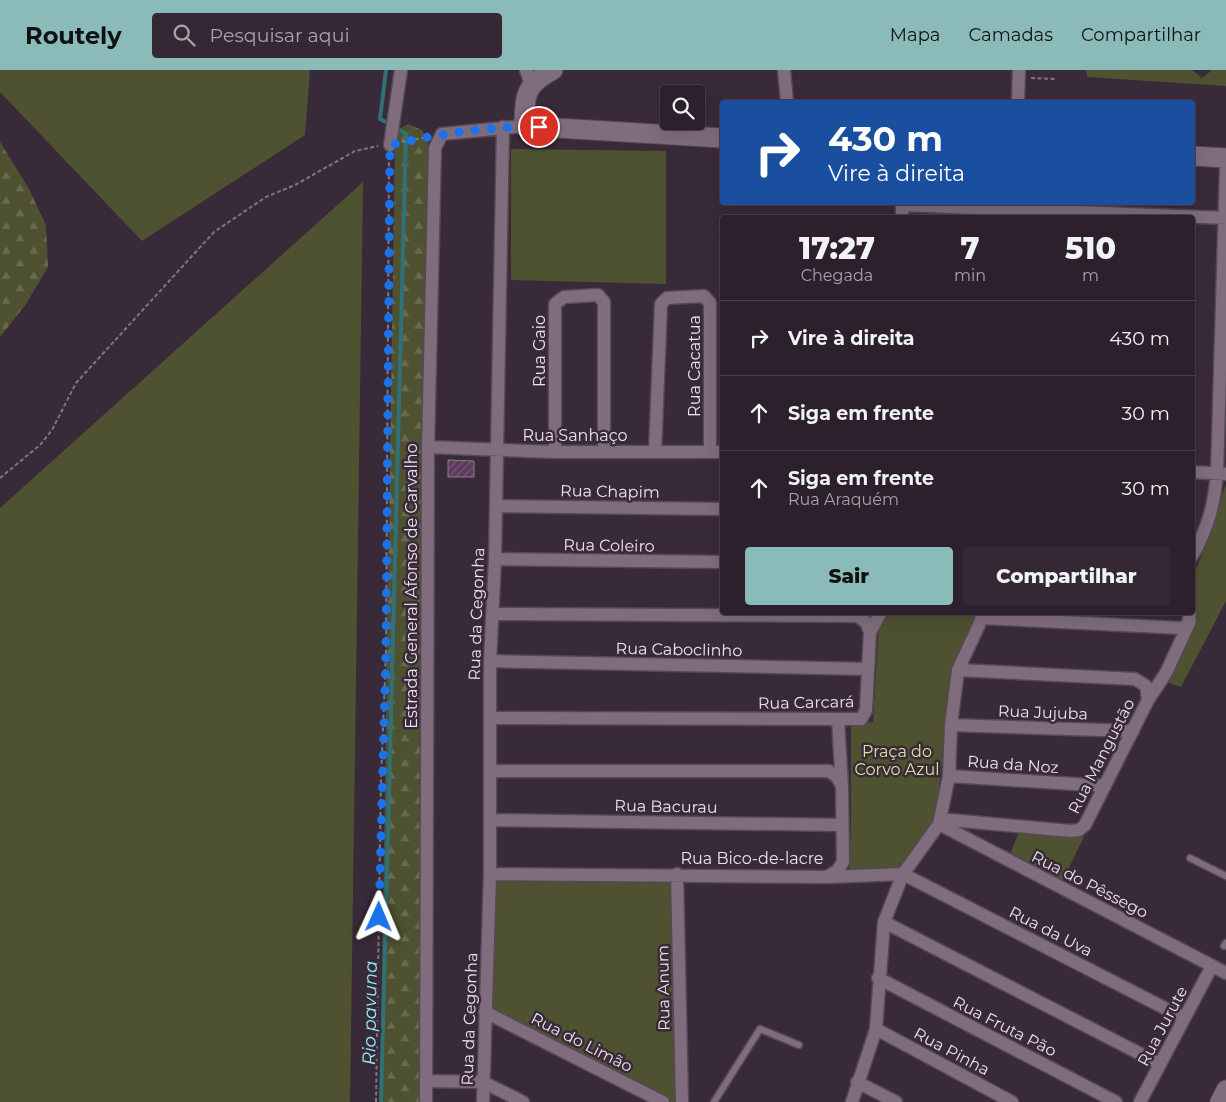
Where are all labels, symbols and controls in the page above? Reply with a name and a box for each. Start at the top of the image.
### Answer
search box [152,13,502,58]
text: Routely [25,21,122,50]
icon: search [170,21,198,49]
text: Pesquisar aqui [210,24,350,47]
text: Mapa [890,24,940,46]
text: Camadas [968,24,1053,46]
text: Compartilhar [1081,24,1201,46]
map controls [660,85,705,130]
button: search [660,85,705,130]
pin [518,106,560,148]
icon: arrive [525,113,553,141]
text: 430 m [828,117,943,160]
icon: right [745,120,810,185]
text: Vire à direita [828,160,965,187]
text: 17:27 [799,230,875,267]
text: 7 [961,230,979,267]
text: 510 [1065,230,1116,267]
text: Chegada [801,266,873,285]
text: min [954,266,986,285]
text: m [1082,266,1099,285]
street label: Rua Gaio [530,315,549,387]
street label: Rua Cacatua [685,315,704,417]
icon: right [745,324,773,352]
text: Vire à direita [788,327,915,350]
text: 430 m [1109,327,1170,350]
icon: ahead [745,399,773,427]
text: Siga em frente [788,402,934,425]
text: 30 m [1122,402,1170,425]
street label: Rua Sanhaço [522,426,628,445]
street label: Estrada General Afonso de Carvalho [402,443,421,729]
text: Siga em frente [788,467,934,490]
icon: ahead [745,474,773,502]
text: 30 m [1122,477,1170,500]
street label: Rua Chapim [560,481,660,502]
text: Rua Araquém [788,490,899,509]
street label: Rua Coleiro [563,535,655,556]
street label: Rua da Cegonha [465,547,488,681]
button: Sair [745,547,953,605]
button: Compartilhar [963,547,1170,605]
street label: Rua Caboclinho [616,639,742,660]
street label: Rua Carcará [758,692,854,713]
street label: Rua Mangustão [1064,695,1139,817]
street label: Rua Jujuba [998,701,1088,724]
park label: Praça do Corvo Azul [854,742,940,779]
street label: Rua da Noz [967,752,1059,777]
street label: Rua Bacurau [614,796,718,817]
street label: Rua do Pêssego [1028,847,1151,922]
street label: Rua Bico-de-lacre [680,849,824,868]
position arrow [352,890,404,942]
street label: Rua da Uva [1006,902,1096,961]
street label: Rua Anum [653,945,674,1031]
street label: Rua da Cegonha [458,952,481,1086]
water label: Rio pavuna [358,961,382,1065]
street label: Rua Jurute [1133,983,1191,1069]
street label: Rua Fruta Pão [950,992,1060,1061]
street label: Rua do Limão [528,1009,636,1076]
street label: Rua Pinha [911,1024,993,1079]

